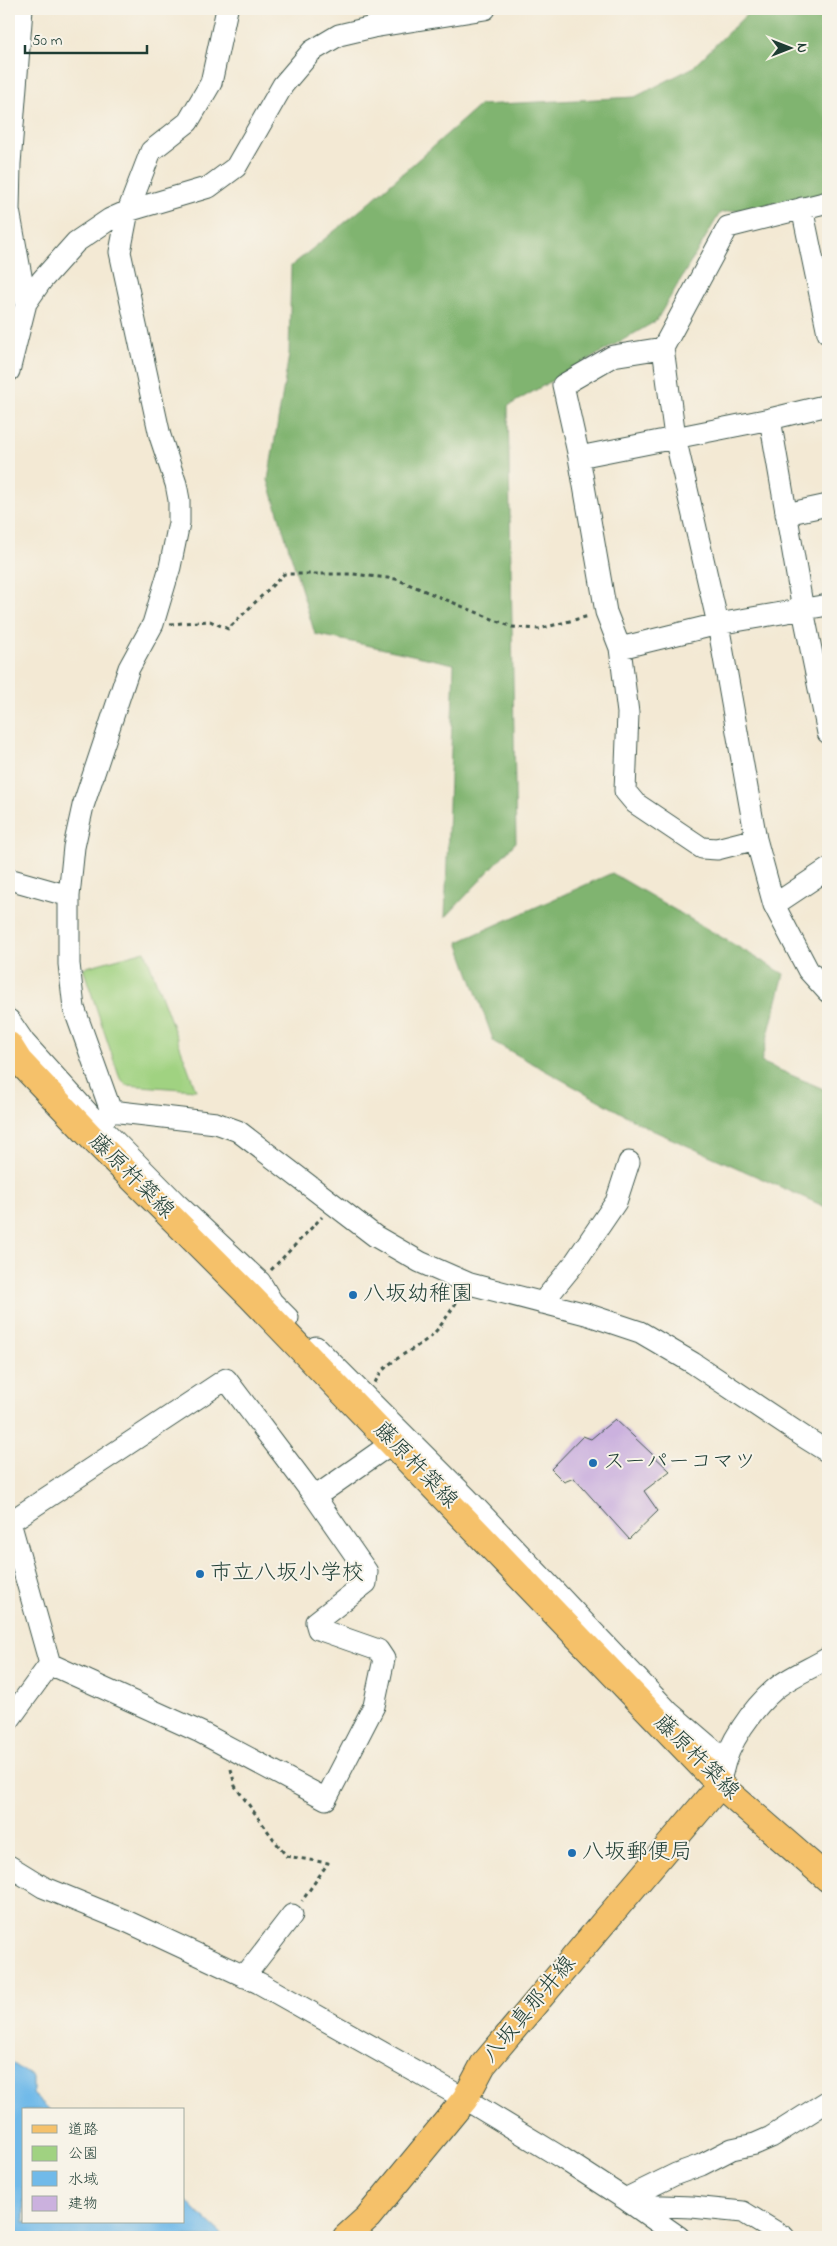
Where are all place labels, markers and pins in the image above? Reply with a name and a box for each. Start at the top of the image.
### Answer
place label: 八坂幼稚園 [363,1279,473,1311]
marker: 八坂幼稚園 [347,1289,359,1301]
place label: スーパーコマツ [603,1447,756,1479]
marker: スーパーコマツ [587,1457,599,1469]
place label: 市立八坂小学校 [210,1558,364,1590]
marker: 市立八坂小学校 [194,1568,206,1580]
place label: 八坂郵便局 [582,1837,692,1869]
marker: 八坂郵便局 [566,1847,578,1859]

